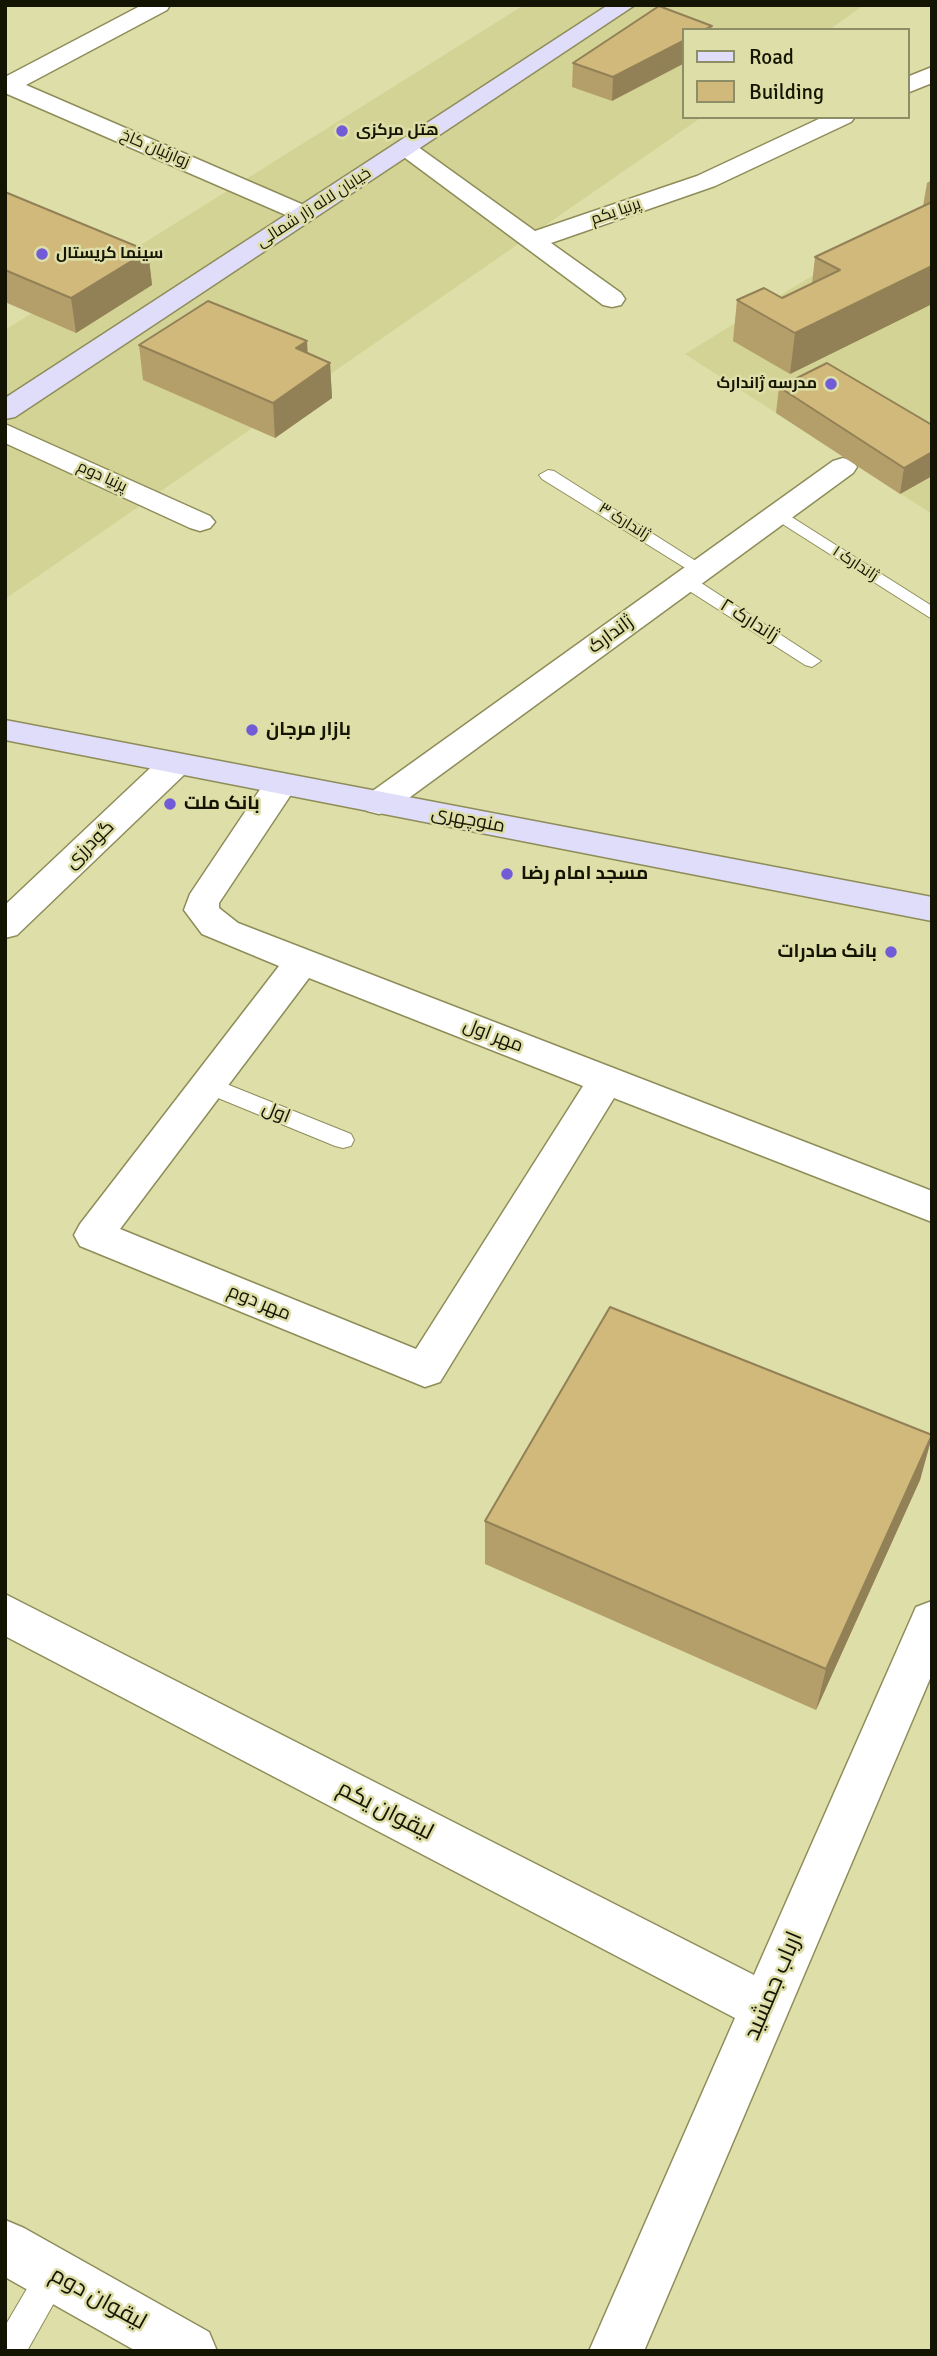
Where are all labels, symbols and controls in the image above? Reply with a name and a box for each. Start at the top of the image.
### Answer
legend [682,28,909,119]
text: Road [749,44,794,70]
text: Building [749,79,824,105]
place label: هتل مرکزی [356,121,439,141]
marker: هتل مرکزی [334,123,350,139]
street label: زوارئیان کاخ [118,126,192,172]
street label: خیابان لاله زار شمالی [253,164,375,252]
street label: پرنیا یکم [588,195,644,229]
place label: سینما کریستال [56,244,163,264]
marker: سینما کریستال [34,246,50,262]
place label: مدرسه ژاندارک [716,374,817,394]
marker: مدرسه ژاندارک [823,376,839,392]
street label: پرنیا دوم [74,457,130,497]
street label: ژاندارک ۳ [595,499,653,545]
street label: ژاندارک ۱ [828,542,882,586]
street label: ژاندارک ۲ [716,594,782,648]
street label: ژاندارک [584,611,638,659]
place label: بازار مرجان [266,719,351,741]
marker: بازار مرجان [244,722,260,738]
place label: بانک ملت [184,793,260,815]
marker: بانک ملت [162,796,178,812]
street label: منوچهری [429,802,507,838]
street label: گودرزی [61,816,119,874]
place label: مسجد امام رضا [521,863,648,885]
marker: مسجد امام رضا [499,866,515,882]
place label: بانک صادرات [778,941,877,963]
marker: بانک صادرات [883,944,899,960]
street label: مهر اول [460,1014,526,1058]
street label: اول [259,1097,293,1129]
street label: مهر دوم [224,1280,294,1326]
street label: لیقوان یکم [332,1775,438,1847]
street label: ارباب جمشید [739,1927,809,2045]
street label: لیقوان دوم [45,2261,151,2337]

